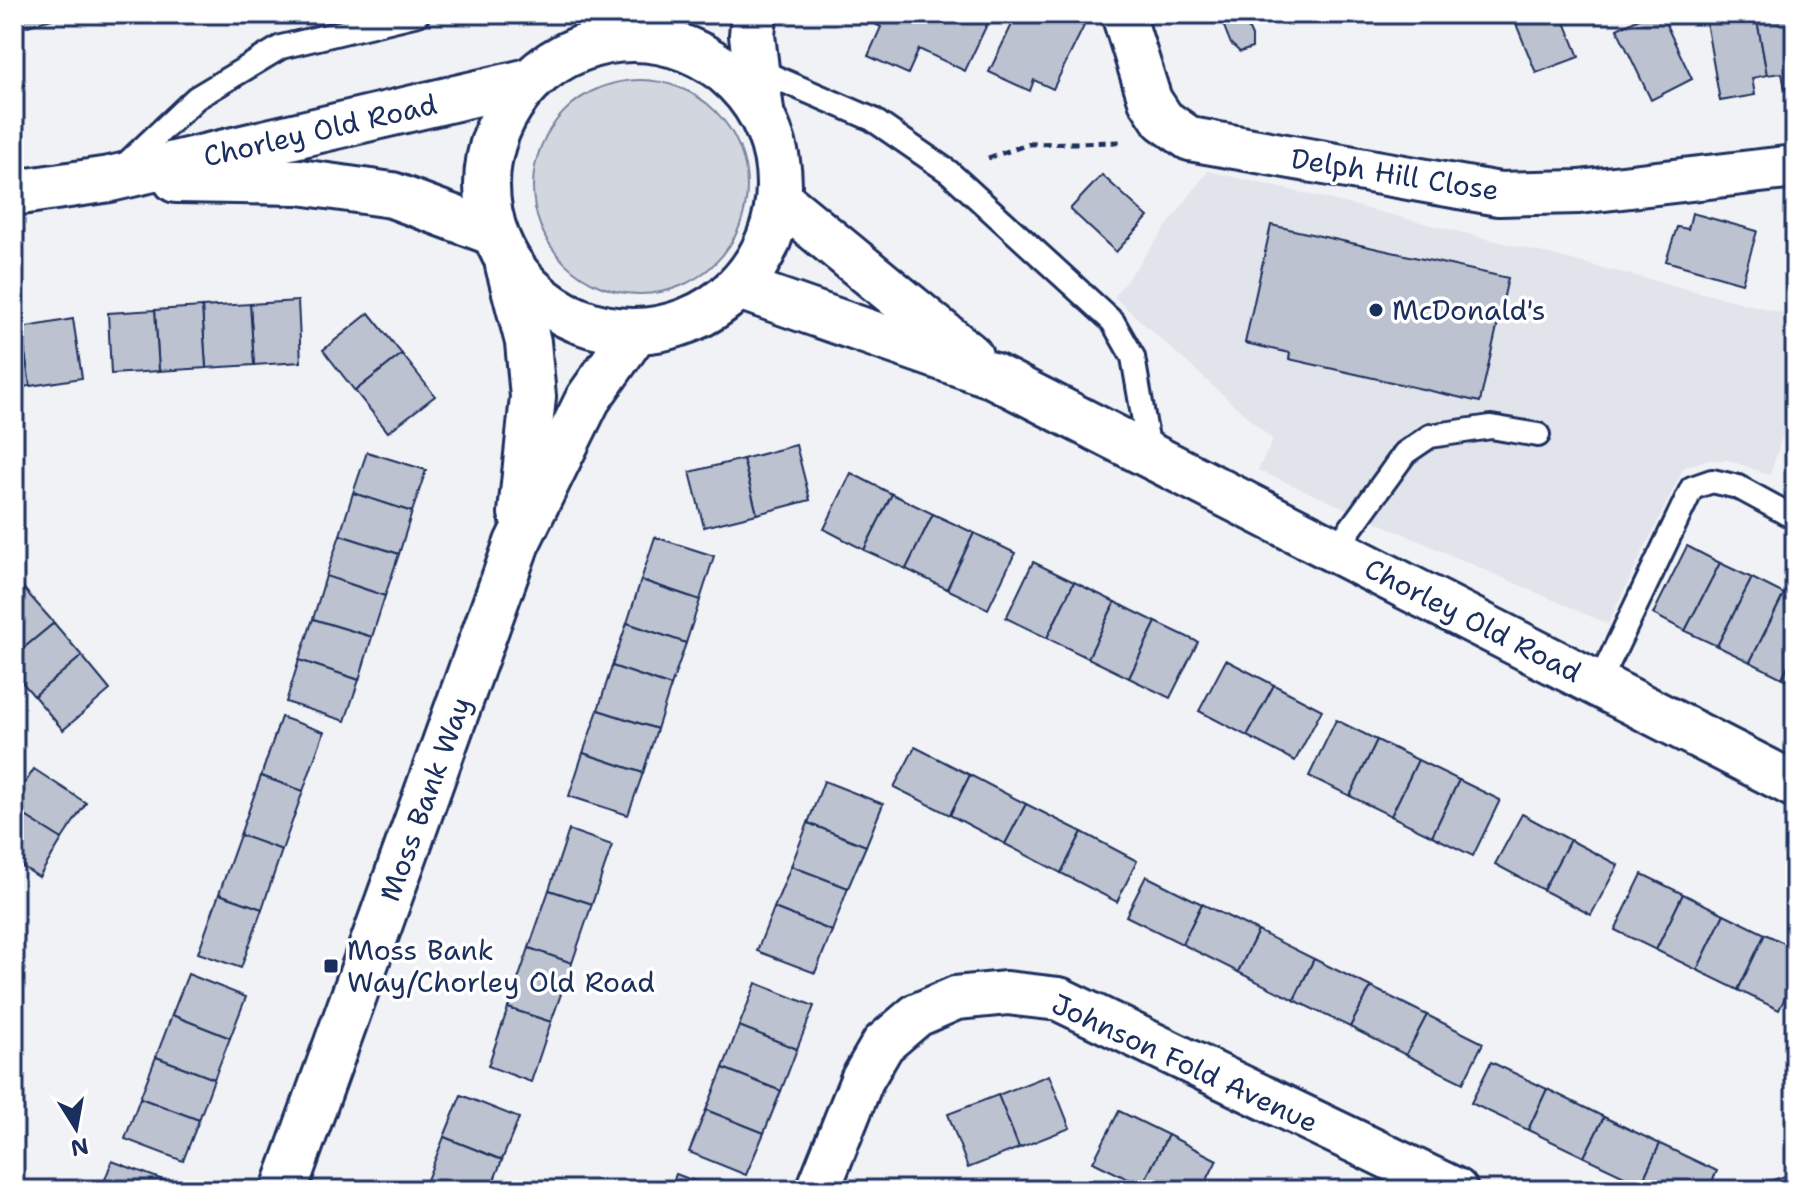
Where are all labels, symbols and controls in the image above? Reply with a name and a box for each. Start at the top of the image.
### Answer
street label: Chorley Old Road [200,85,440,175]
street label: Delph Hill Close [1288,139,1502,209]
place label: McDonald's [1392,291,1546,329]
marker: McDonald's [1367,301,1385,319]
street label: Chorley Old Road [1358,549,1588,691]
street label: Moss Bank Way [370,691,480,907]
place label: Moss Bank Way/Chorley Old Road [347,931,655,1001]
marker: Moss Bank Way/Chorley Old Road [322,957,340,975]
street label: Johnson Fold Avenue [1046,985,1324,1141]
north arrow [36,1088,116,1168]
text: N [68,1131,91,1163]

